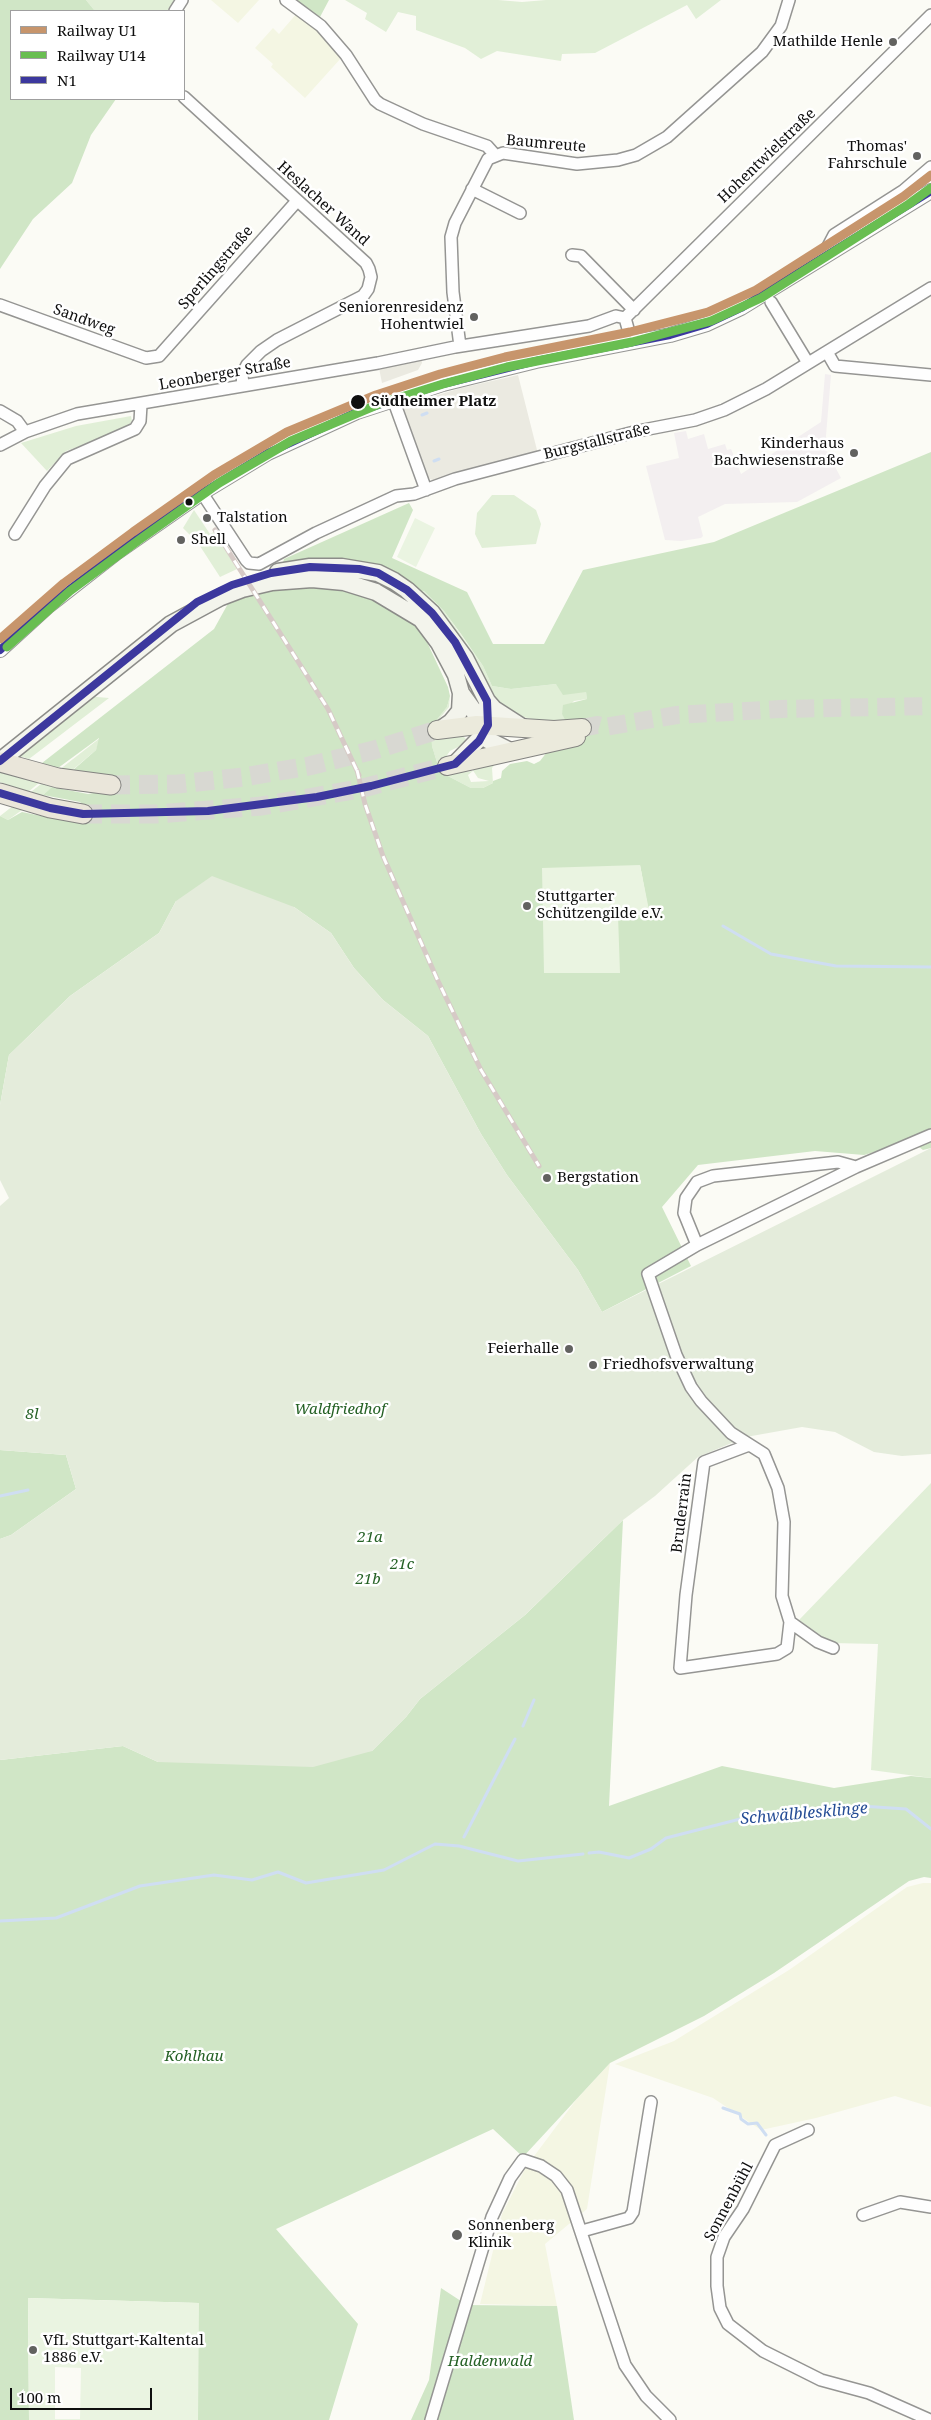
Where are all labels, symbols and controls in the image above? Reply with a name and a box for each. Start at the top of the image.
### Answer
legend [10,10,185,100]
text: Railway U1 [57,20,137,40]
place label: Mathilde Henle [773,33,883,51]
marker: Mathilde Henle [887,36,899,48]
text: Railway U14 [57,45,146,65]
text: N1 [57,70,77,90]
street label: Hohentwielstraße [715,105,819,207]
street label: Baumreute [505,132,587,156]
place label: Thomas' Fahrschule [828,138,907,173]
marker: Thomas' Fahrschule [911,150,923,162]
street label: Heslacher Wand [273,158,373,250]
street label: Sperlingstraße [175,223,257,313]
place label: Seniorenresidenz Hohentwiel [339,299,464,334]
street label: Sandweg [51,301,117,339]
marker: Seniorenresidenz Hohentwiel [468,311,480,323]
street label: Leonberger Straße [158,354,292,394]
marker: Südheimer Platz [349,393,367,411]
place label: Südheimer Platz [371,393,496,411]
street label: Burgstallstraße [542,420,652,464]
place label: Kinderhaus Bachwiesenstraße [714,435,844,470]
marker: Kinderhaus Bachwiesenstraße [848,447,860,459]
unlabelled marker [184,497,194,507]
place label: Talstation [217,509,288,527]
marker: Talstation [201,512,213,524]
place label: Shell [191,531,226,549]
marker: Shell [175,534,187,546]
place label: Stuttgarter Schützengilde e.V. [537,888,663,923]
marker: Stuttgarter Schützengilde e.V. [521,900,533,912]
place label: Bergstation [557,1169,639,1187]
marker: Bergstation [541,1172,553,1184]
place label: Feierhalle [488,1340,559,1358]
marker: Feierhalle [563,1343,575,1355]
place label: Friedhofsverwaltung [603,1356,754,1374]
marker: Friedhofsverwaltung [587,1359,599,1371]
park label: Waldfriedhof [294,1401,386,1419]
park label: 8l [26,1406,38,1424]
street label: Bruderrain [668,1472,696,1554]
park label: 21a [357,1529,383,1547]
park label: 21c [390,1556,414,1574]
park label: 21b [355,1571,381,1589]
water label: Schwälblesklinge [740,1799,868,1829]
park label: Kohlhau [164,2048,224,2066]
street label: Sonnenbühl [701,2159,757,2245]
place label: Sonnenberg Klinik [468,2217,554,2252]
marker: Sonnenberg Klinik [450,2228,464,2242]
place label: VfL Stuttgart-Kaltental 1886 e.V. [43,2332,204,2367]
marker: VfL Stuttgart-Kaltental 1886 e.V. [27,2344,39,2356]
park label: Haldenwald [448,2353,532,2371]
scale bar [12,2378,155,2410]
text: 100 m [18,2387,61,2407]

